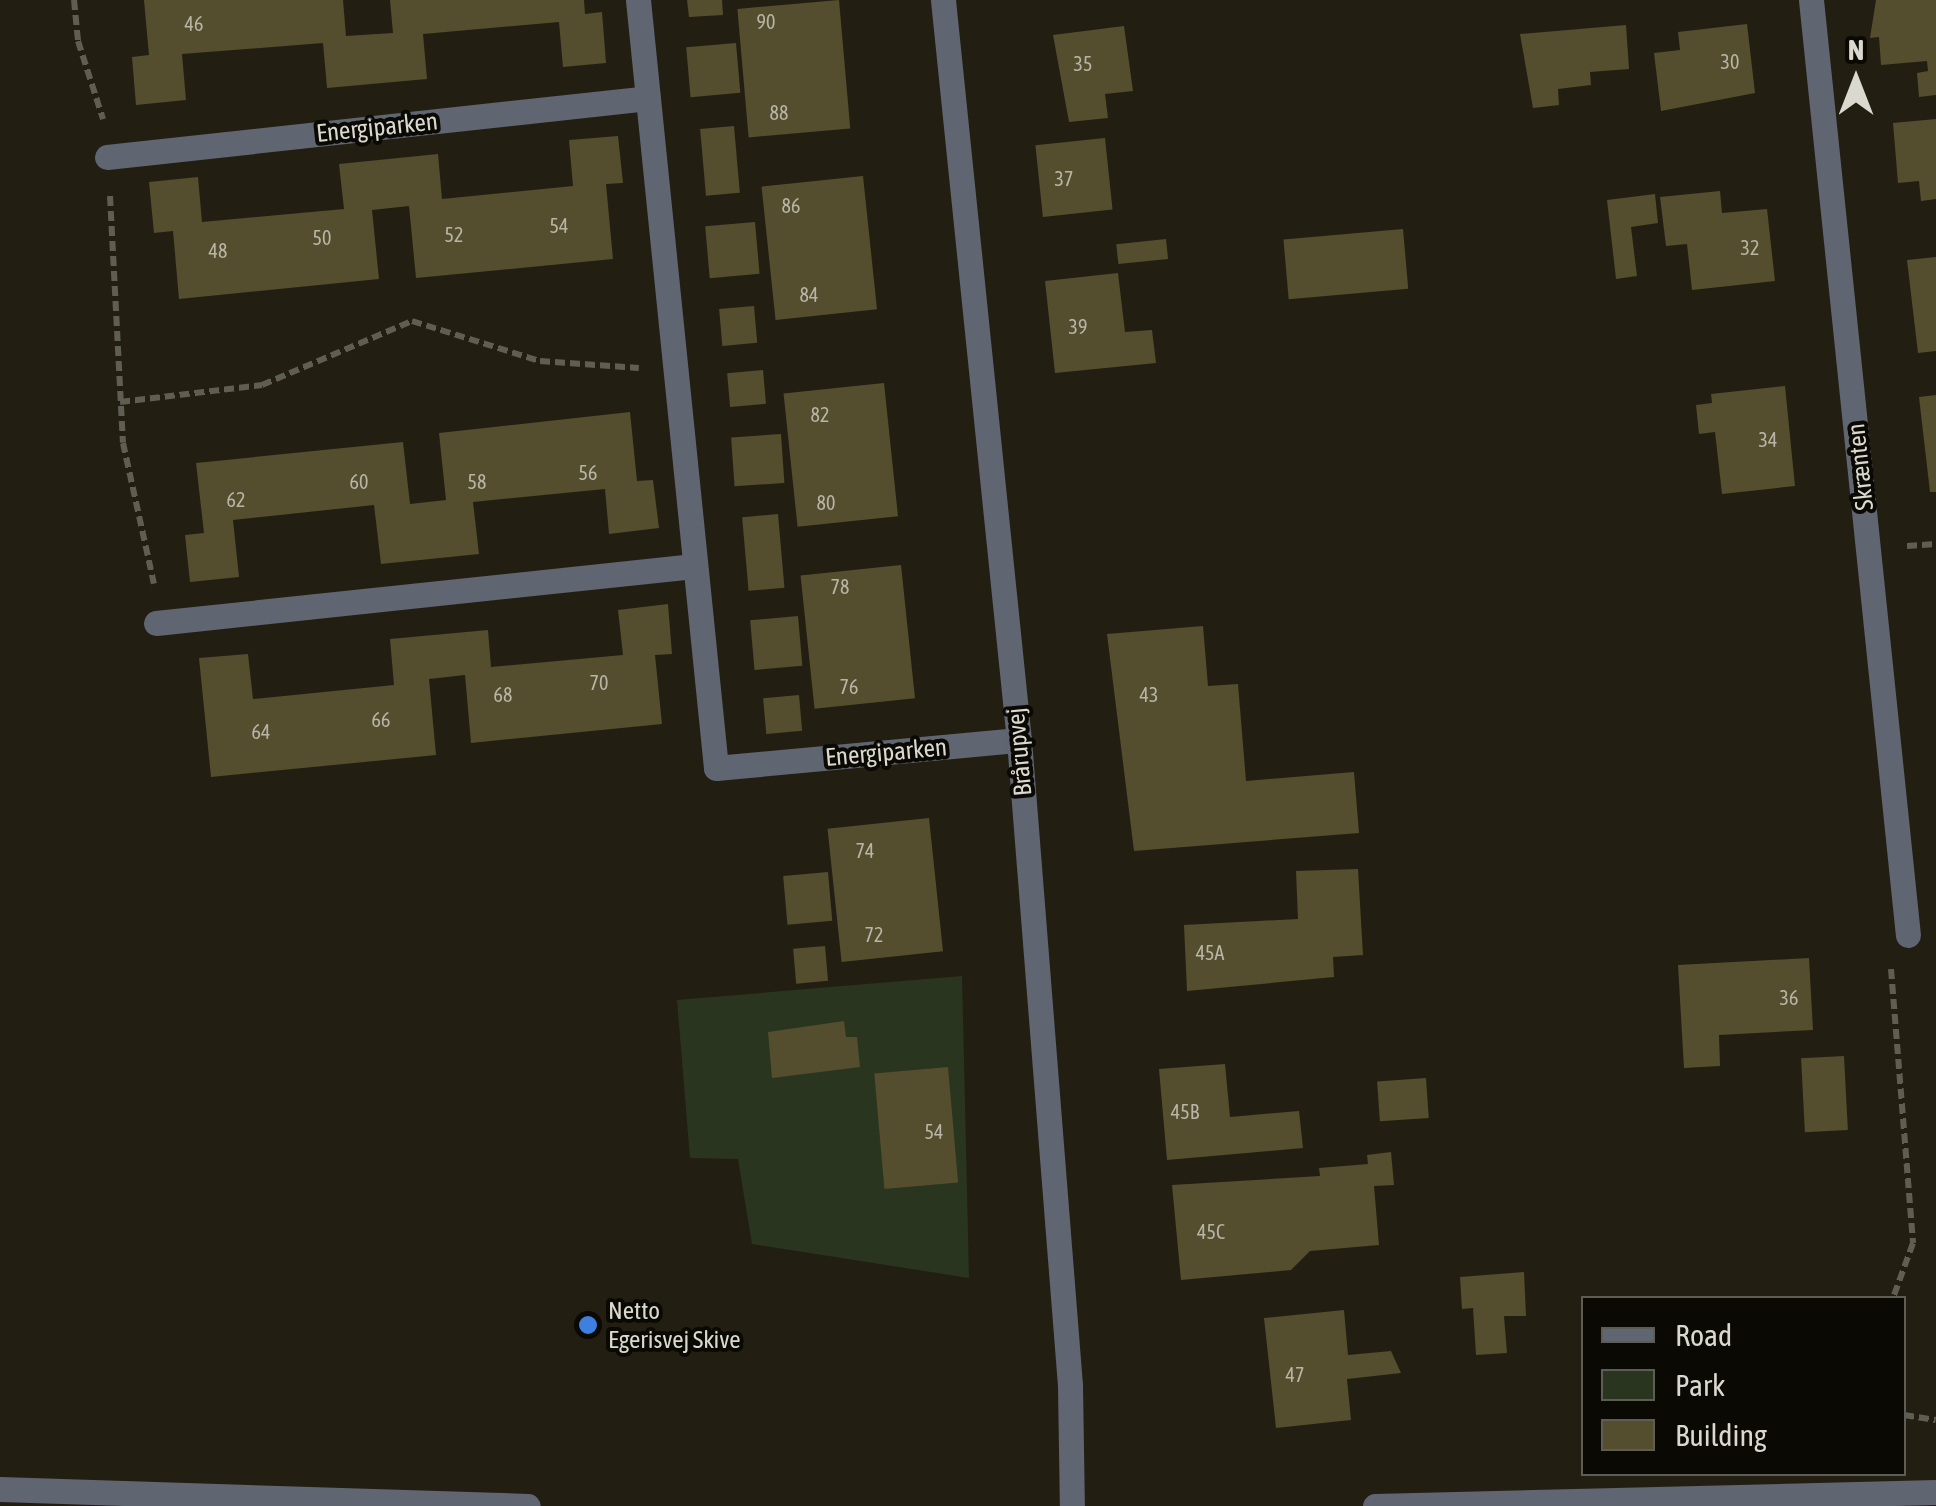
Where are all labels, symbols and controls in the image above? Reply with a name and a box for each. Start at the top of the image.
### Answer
house number: 90 [757,9,775,33]
house number: 46 [185,11,203,35]
north arrow [1806,30,1906,130]
text: N [1848,34,1864,66]
house number: 30 [1721,49,1739,73]
house number: 35 [1074,51,1092,75]
house number: 88 [770,100,788,124]
street label: Energiparken [315,106,439,148]
house number: 37 [1055,166,1073,190]
house number: 86 [782,193,800,217]
house number: 54 [550,213,568,237]
house number: 52 [445,222,463,246]
house number: 50 [313,225,331,249]
house number: 32 [1741,235,1759,259]
house number: 48 [209,238,227,262]
house number: 84 [800,282,818,306]
house number: 39 [1069,314,1087,338]
house number: 82 [811,402,829,426]
street label: Skrænten [1841,422,1879,512]
house number: 34 [1759,427,1777,451]
house number: 56 [579,460,597,484]
house number: 60 [350,469,368,493]
house number: 58 [468,469,486,493]
house number: 62 [227,487,245,511]
house number: 80 [817,490,835,514]
house number: 78 [831,574,849,598]
house number: 70 [590,670,608,694]
house number: 76 [840,674,858,698]
house number: 68 [494,682,512,706]
house number: 43 [1140,682,1158,706]
house number: 66 [372,707,390,731]
street label: Brårupvej [1000,707,1038,797]
house number: 64 [252,719,270,743]
street label: Energiparken [824,732,948,772]
house number: 74 [856,838,874,862]
house number: 72 [865,922,883,946]
house number: 45A [1196,940,1224,964]
house number: 36 [1780,985,1798,1009]
house number: 45B [1171,1099,1199,1123]
house number: 54 [925,1119,943,1143]
house number: 45C [1197,1219,1225,1243]
place label: Netto Egerisvej Skive [608,1296,741,1355]
legend [1581,1296,1906,1476]
marker: Netto Egerisvej Skive [577,1314,599,1336]
text: Road [1675,1318,1732,1352]
house number: 47 [1286,1362,1304,1386]
text: Park [1675,1368,1725,1402]
text: Building [1675,1418,1767,1452]

